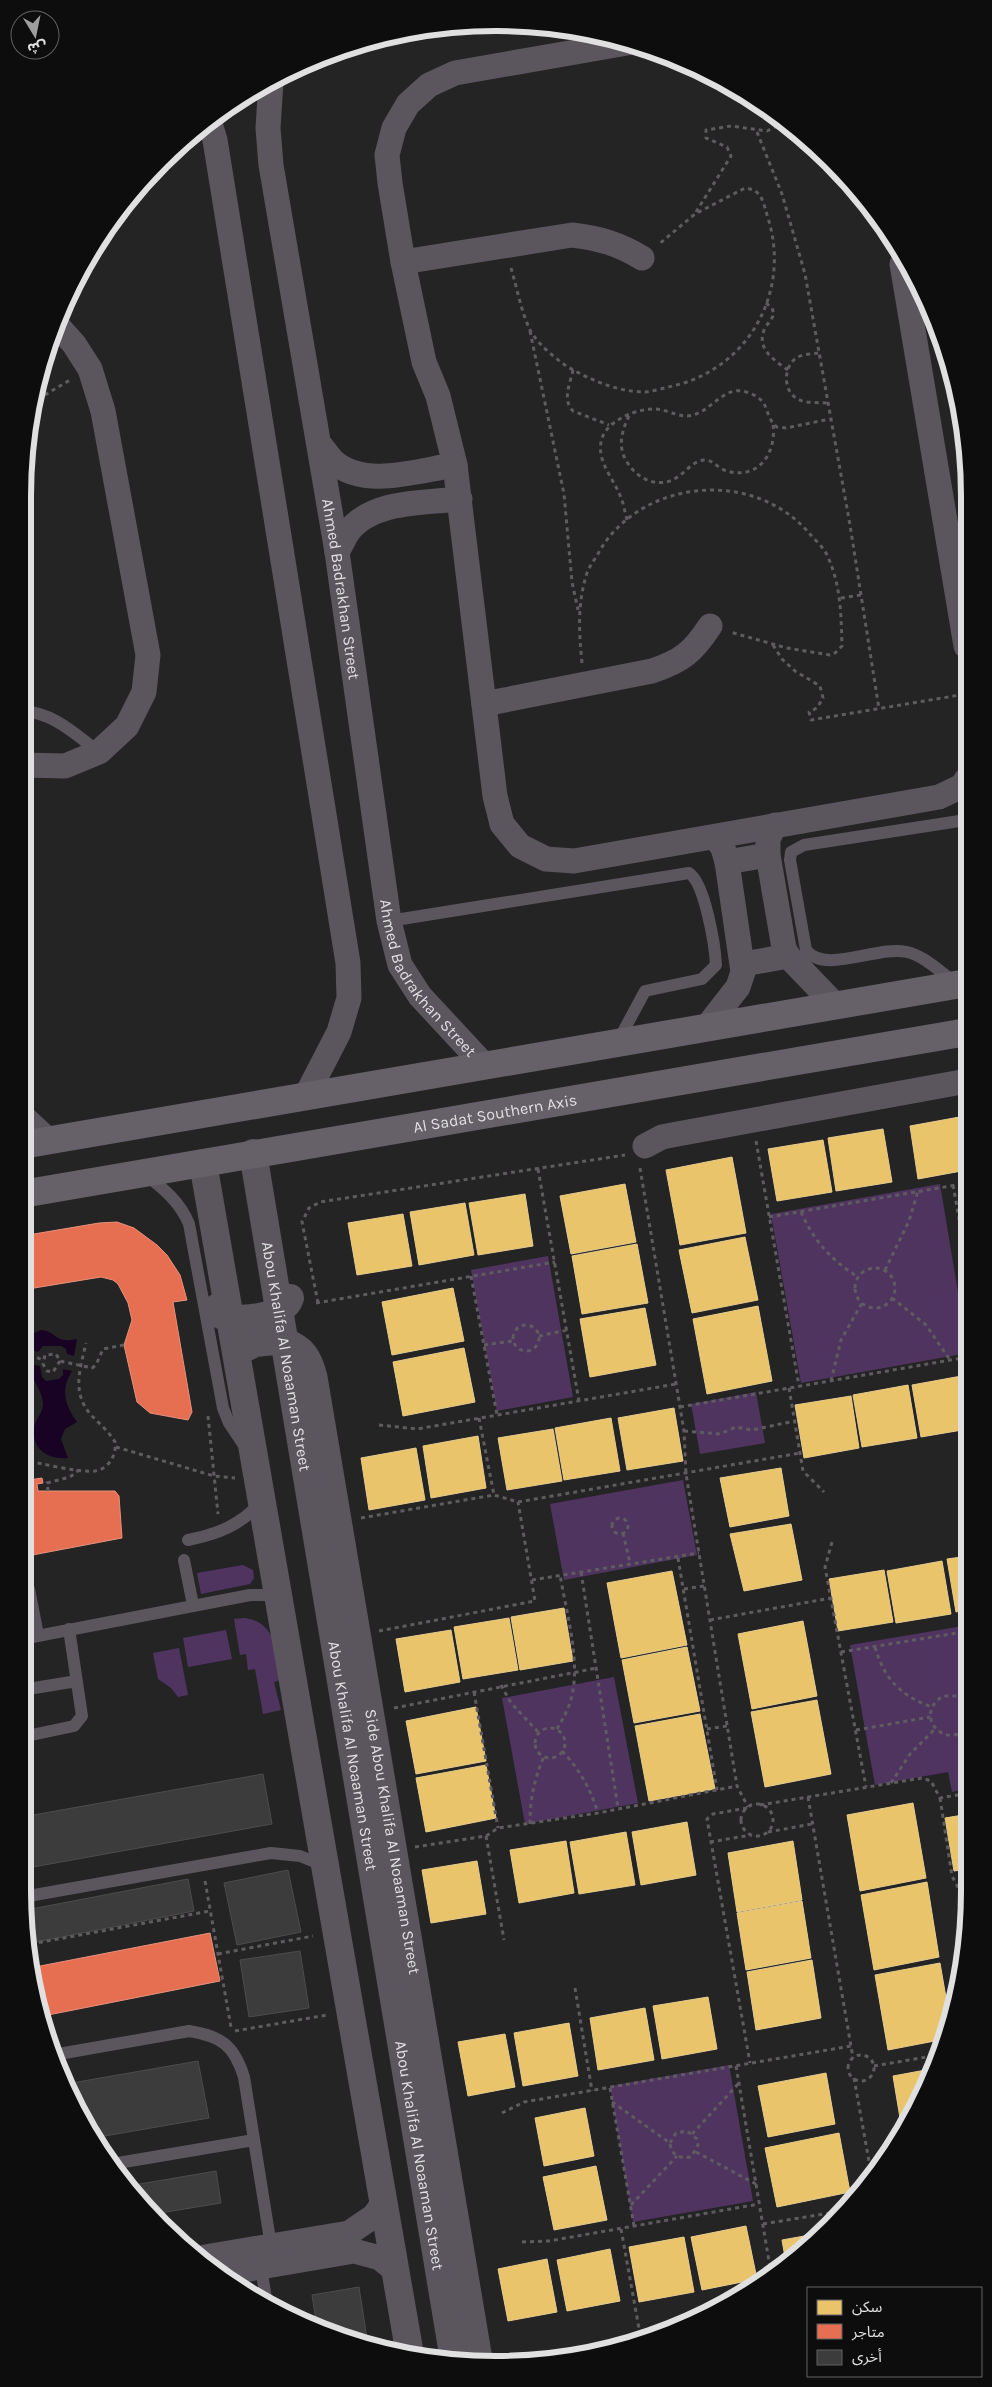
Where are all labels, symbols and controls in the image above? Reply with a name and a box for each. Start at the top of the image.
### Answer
north arrow [10,10,60,60]
text: ش [26,37,48,57]
street label: Ahmed Badrakhan Street [318,497,364,681]
street label: Ahmed Badrakhan Street [376,898,480,1061]
street label: Al Sadat Southern Axis [412,1090,579,1137]
street label: Abou Khalifa Al Noaaman Street [258,1240,315,1473]
street label: Abou Khalifa Al Noaaman Street [324,1640,381,1872]
street label: Side Abou Khalifa Al Noaaman Street [361,1708,424,1976]
street label: Abou Khalifa Al Noaaman Street [391,2039,448,2272]
legend [807,2287,982,2377]
text: سكن [852,2298,883,2316]
text: متاجر [851,2323,885,2341]
text: أخرى [852,2348,882,2366]

